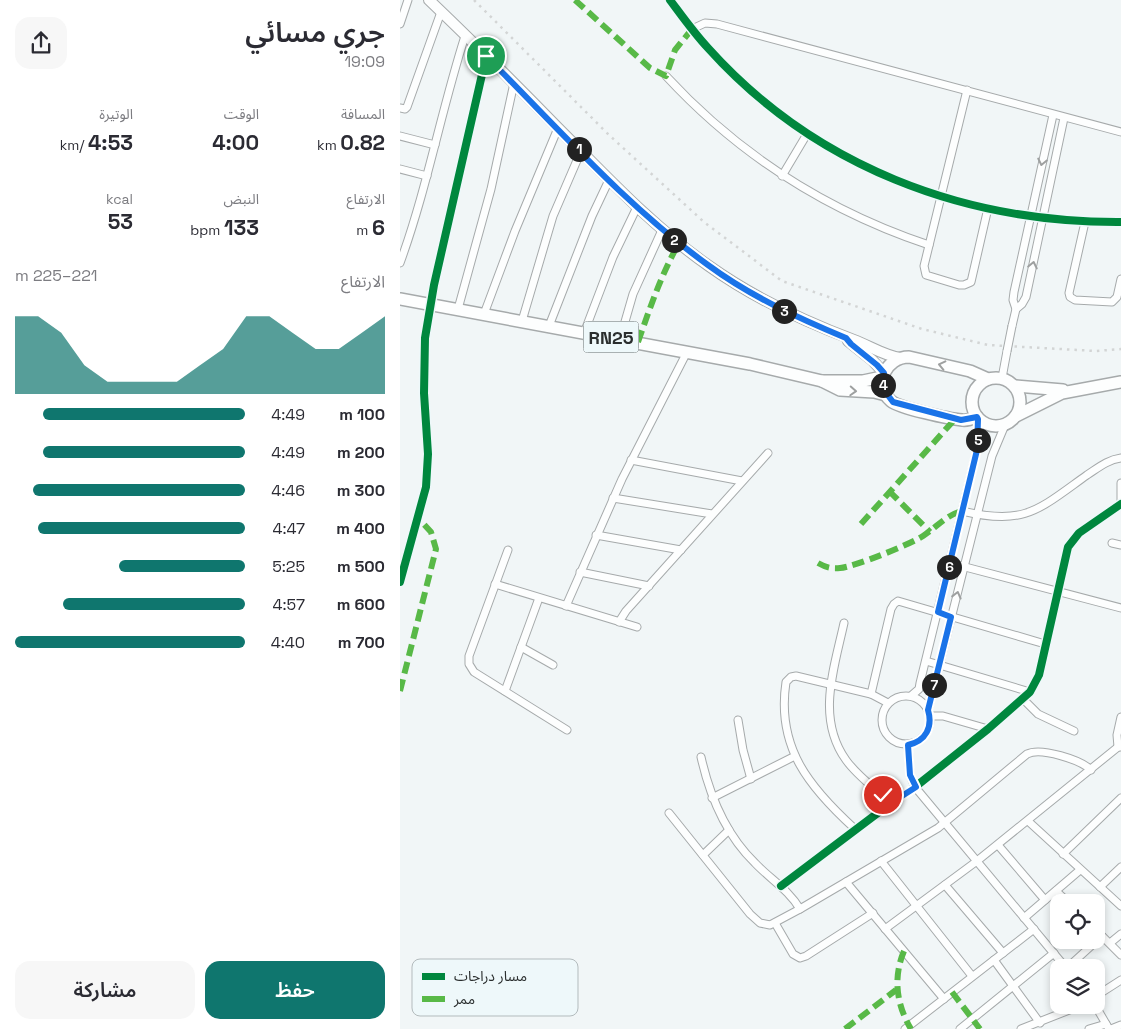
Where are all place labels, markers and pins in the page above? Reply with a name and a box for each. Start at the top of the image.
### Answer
pin [465,35,507,77]
pin: 1 [566,136,592,162]
pin: 2 [662,228,686,252]
pin: 3 [772,298,796,324]
pin: 4 [870,372,896,398]
pin: 5 [966,428,990,452]
pin: 6 [936,554,962,580]
pin: 7 [922,672,946,698]
pin [862,774,904,816]

